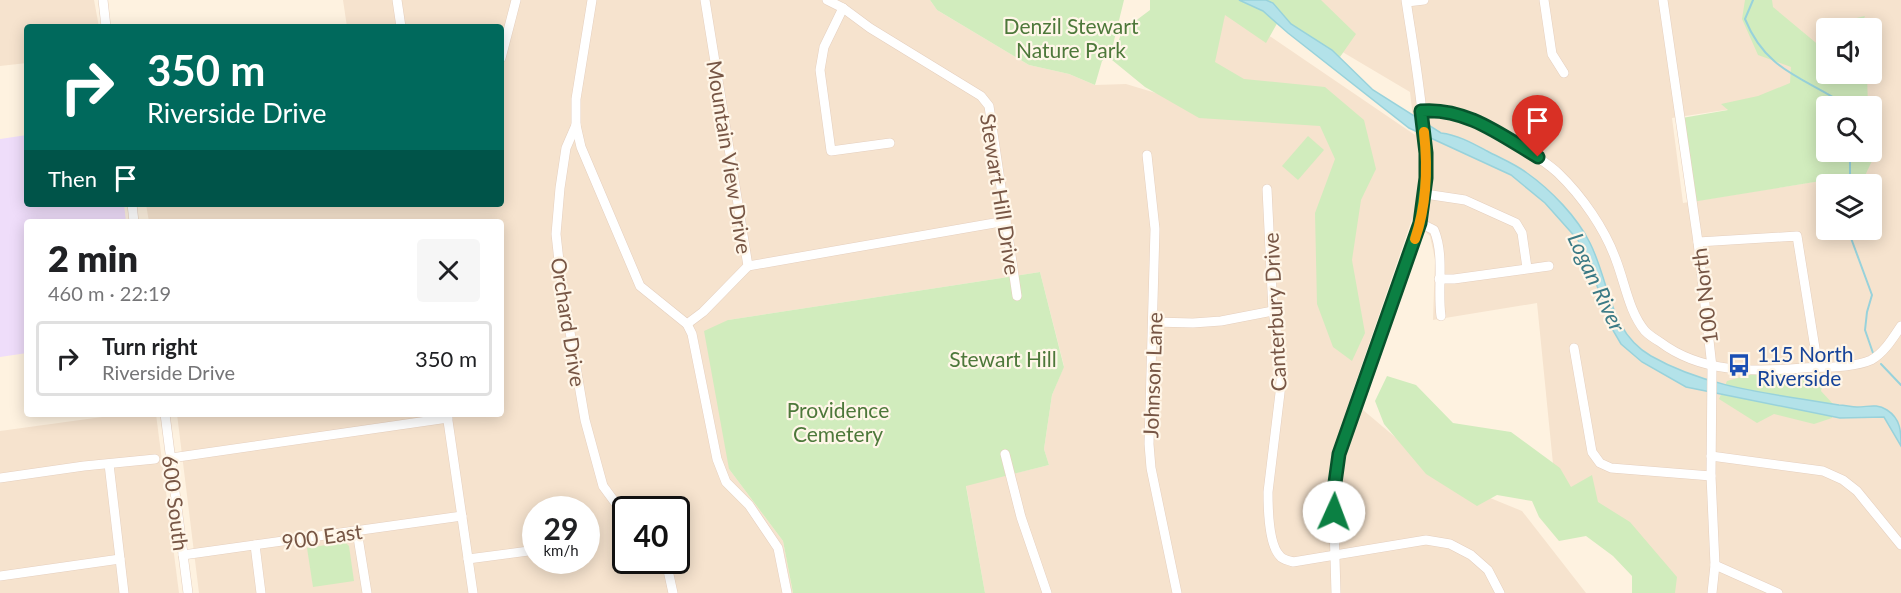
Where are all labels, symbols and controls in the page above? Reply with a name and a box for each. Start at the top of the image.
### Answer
park label: Denzil Stewart Nature Park [1004,13,1139,62]
map controls [1816,18,1882,240]
button: sound [1816,18,1882,84]
text: 350 m [147,45,265,95]
icon: right [48,48,126,126]
street label: Mountain View Drive [702,59,758,255]
pin [1512,95,1563,157]
text: Riverside Drive [147,96,327,129]
button: search [1816,96,1882,162]
icon: arrive [1521,104,1554,137]
street label: Stewart Hill Drive [976,112,1026,276]
icon: arrive [109,162,142,195]
text: Then [48,165,97,192]
button: layers [1816,174,1882,240]
water label: Logan River [1562,229,1632,336]
street label: Canterbury Drive [1257,232,1291,392]
text: 2 min [48,236,138,280]
button: close [417,239,480,302]
street label: 100 North [1686,247,1722,345]
street label: Orchard Drive [546,256,592,388]
text: 460 m · 22:19 [48,281,171,305]
street label: Johnson Lane [1137,312,1167,438]
text: Turn right [102,333,197,360]
place label: 115 North Riverside [1757,341,1853,390]
icon: right [51,342,84,375]
text: 350 m [415,345,477,372]
park label: Stewart Hill [949,346,1057,371]
bus stop icon: 115 North Riverside [1726,352,1752,378]
text: Riverside Drive [102,360,235,384]
park label: Providence Cemetery [787,397,889,446]
street label: 600 South [158,454,194,552]
position arrow [1302,480,1366,544]
speed limit sign: 40 [612,496,690,574]
text: 29 [544,510,578,546]
street label: 900 East [280,518,364,554]
text: km/h [543,541,579,559]

